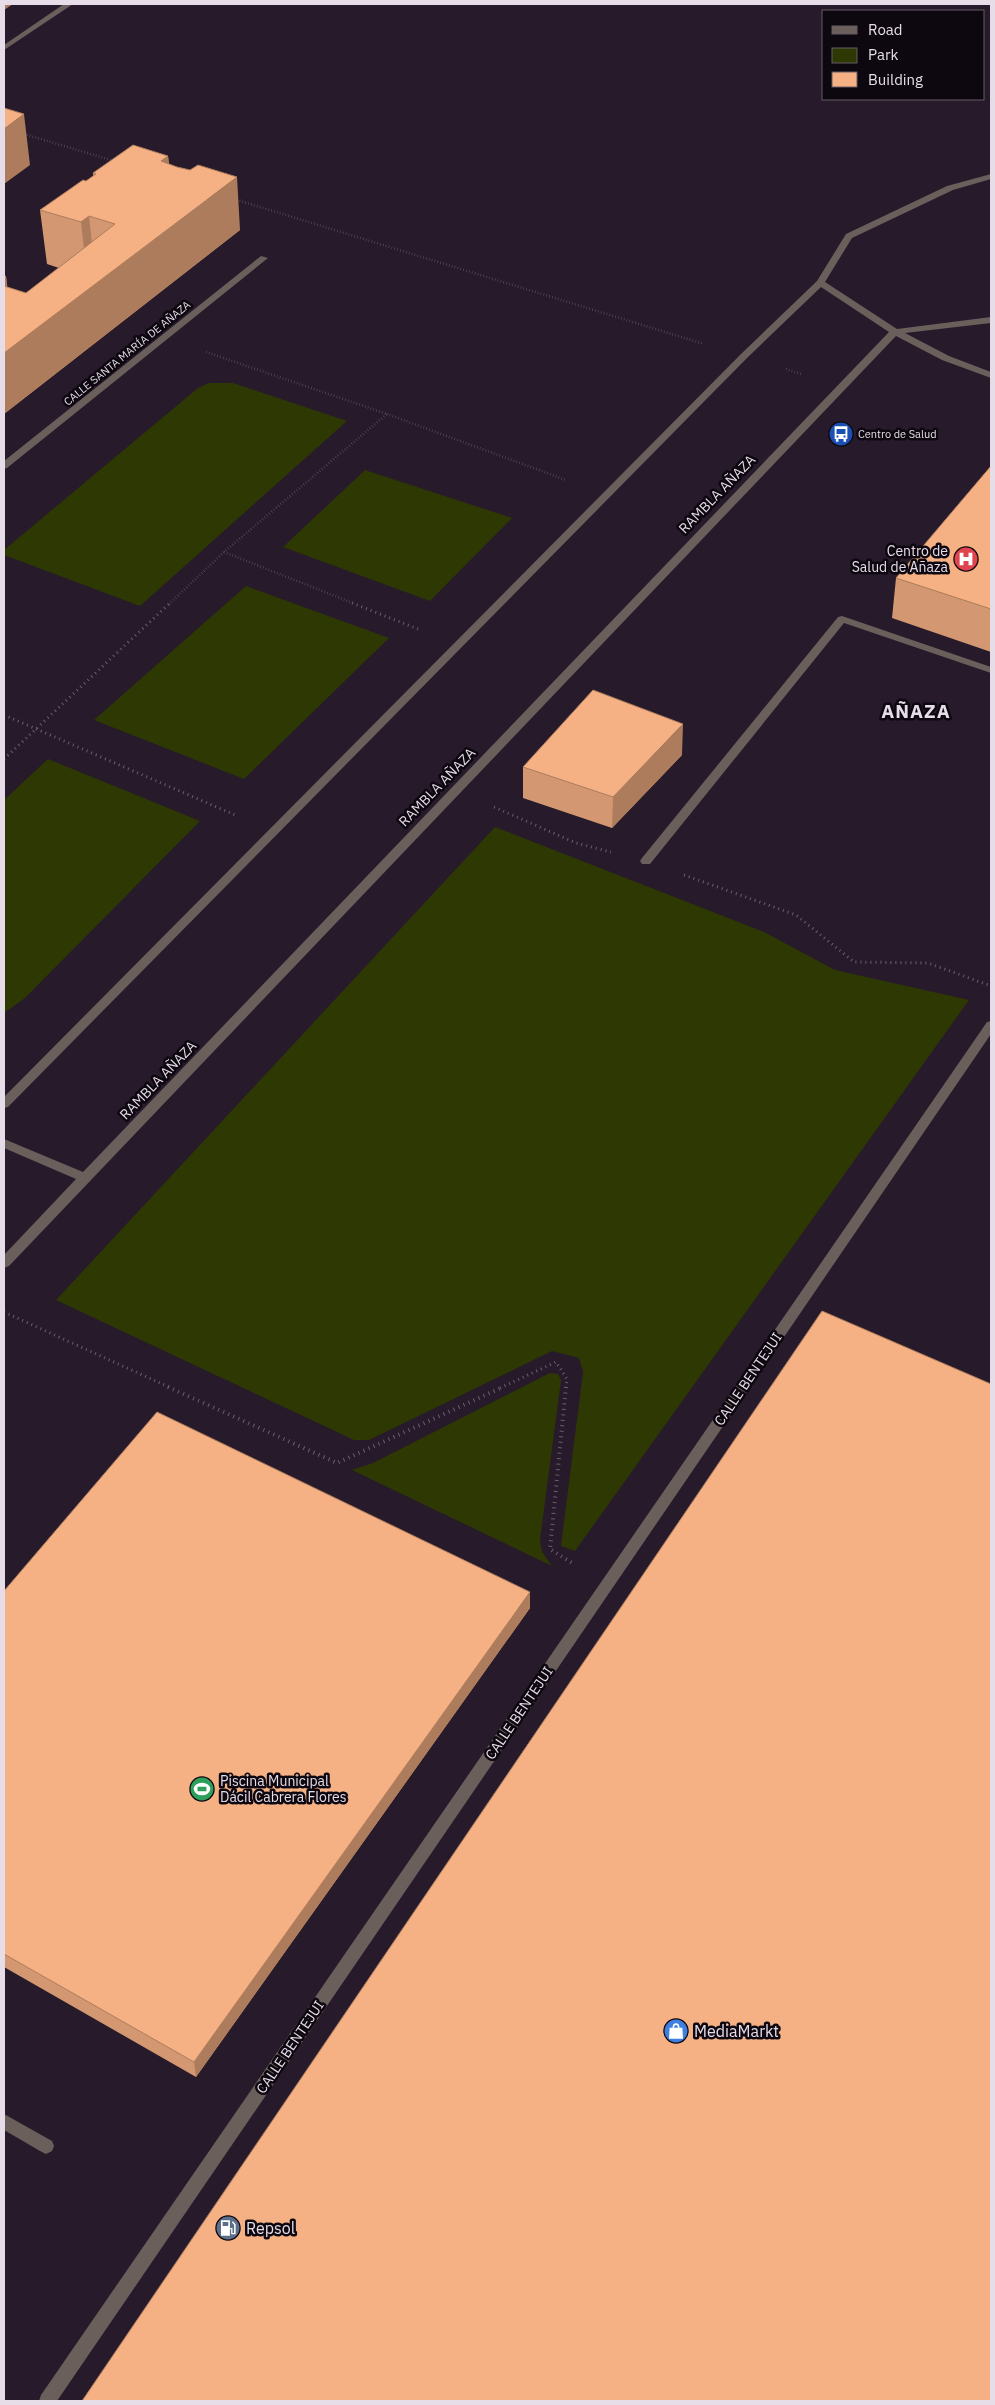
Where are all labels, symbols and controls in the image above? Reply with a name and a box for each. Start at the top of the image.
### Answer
legend [822,10,985,100]
text: Road [868,20,903,39]
text: Park [868,45,898,64]
text: Building [868,70,923,89]
street label: CALLE SANTA MARÍA DE AÑAZA [61,297,193,409]
bus stop icon: Centro de Salud [828,421,854,447]
place label: Centro de Salud [858,427,937,441]
street label: RAMBLA AÑAZA [675,451,759,537]
place label: Centro de Salud de Añaza [852,542,949,576]
hospital icon: Centro de Salud de Añaza [953,546,979,572]
district label: AÑAZA [881,699,951,723]
street label: RAMBLA AÑAZA [395,744,479,830]
street label: RAMBLA AÑAZA [116,1037,200,1123]
street label: CALLE BENTEJUI [710,1329,786,1429]
street label: CALLE BENTEJUI [481,1663,557,1763]
place label: Piscina Municipal Dácil Cabrera Flores [220,1772,347,1806]
sports icon: Piscina Municipal Dácil Cabrera Flores [189,1776,215,1802]
street label: CALLE BENTEJUI [252,1997,328,2097]
shop icon: MediaMarkt [663,2018,689,2044]
place label: MediaMarkt [694,2021,779,2041]
fuel station icon: Repsol [215,2215,241,2241]
place label: Repsol [246,2218,295,2238]

